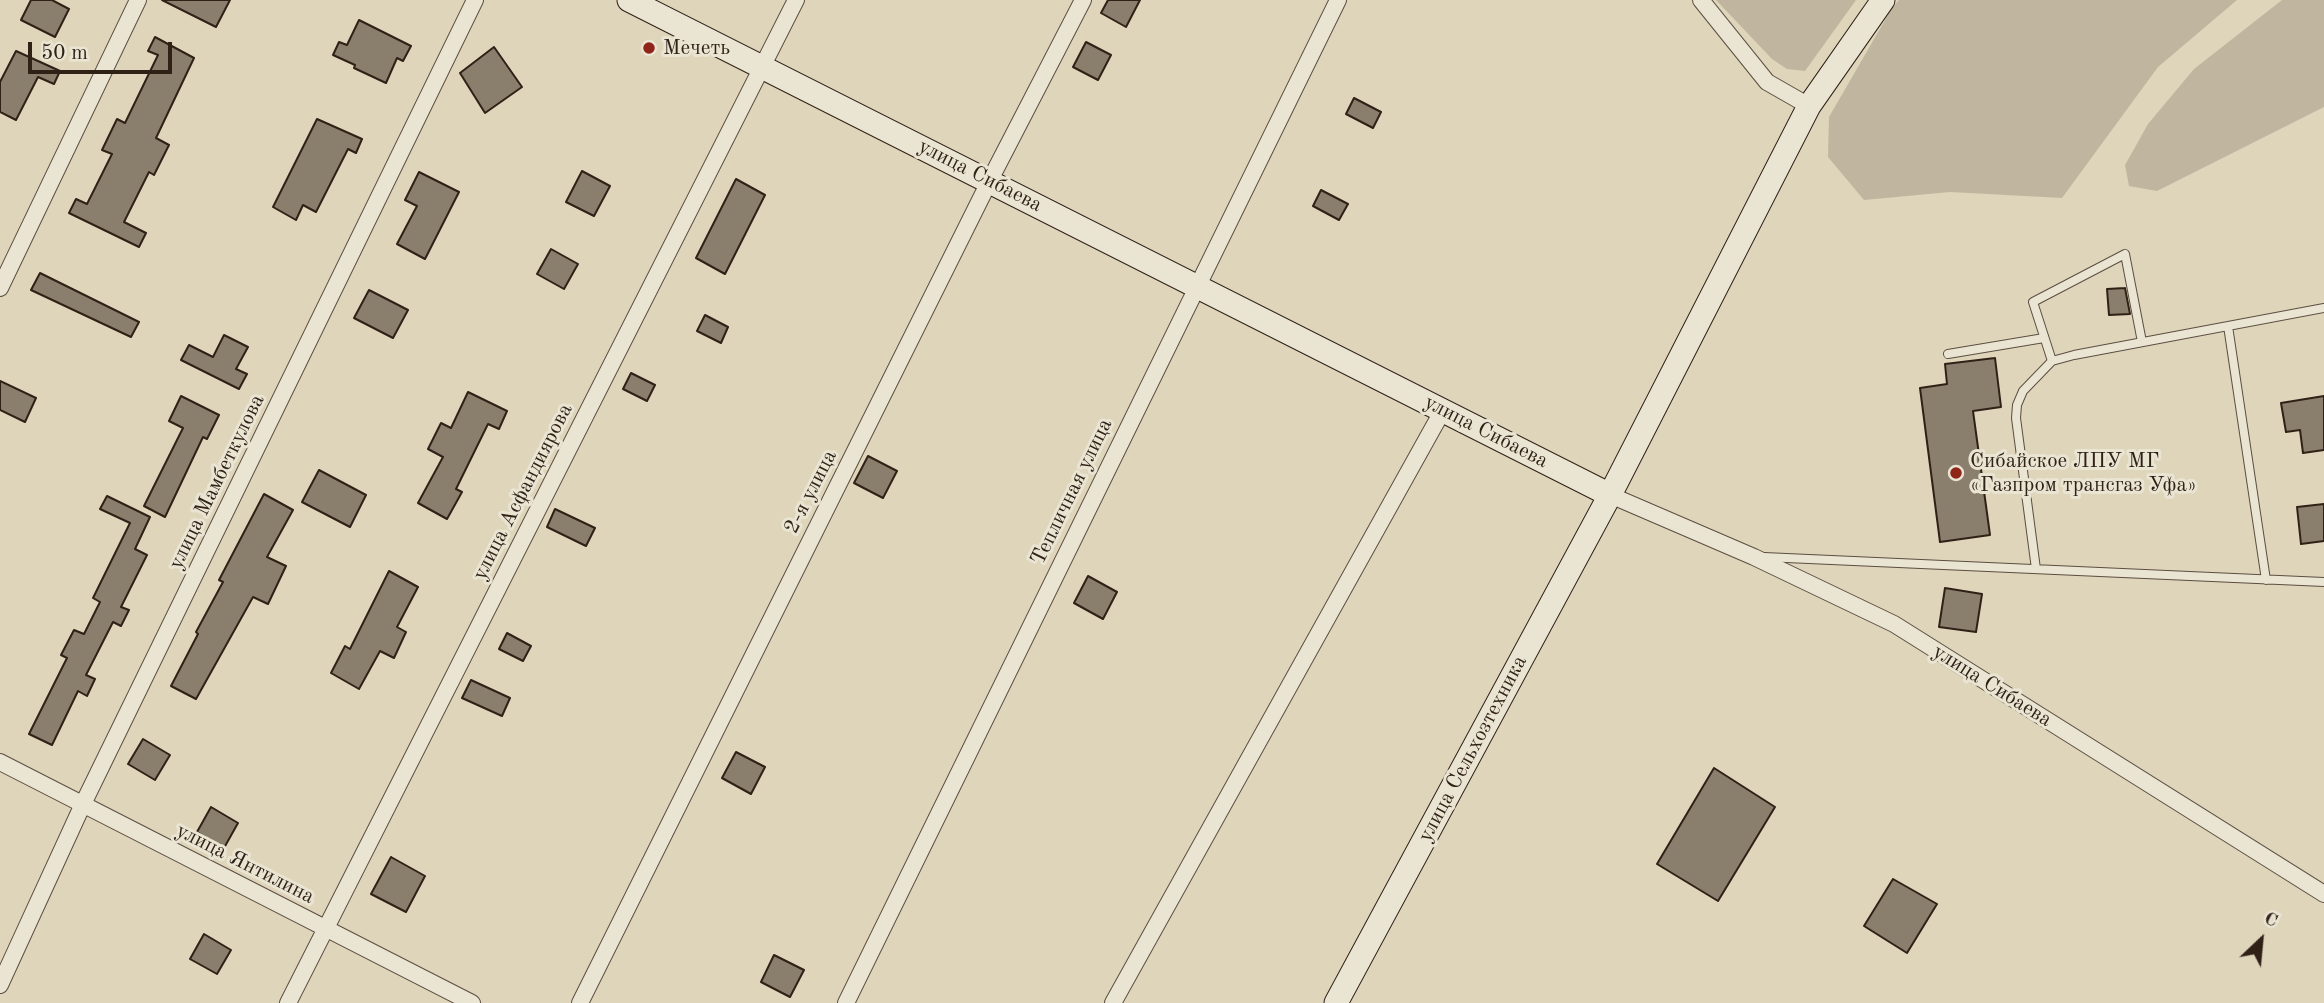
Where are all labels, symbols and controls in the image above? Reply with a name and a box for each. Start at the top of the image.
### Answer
scale bar [32,28,175,72]
place label: Мечеть [663,35,730,61]
marker: Мечеть [641,40,657,56]
text: 50 m [41,43,88,64]
street label: улица Сибаева [914,134,1046,218]
street label: улица Мамбеткулова [164,390,270,574]
street label: улица Сибаева [1420,390,1552,474]
street label: улица Асфандиярова [468,399,578,585]
street label: Тепличная улица [1026,415,1118,569]
street label: 2-я улица [779,446,843,538]
place label: Сибайское ЛПУ МГ «Газпром трансгаз Уфа» [1970,448,2197,498]
marker: Сибайское ЛПУ МГ «Газпром трансгаз Уфа» [1948,465,1964,481]
street label: улица Сибаева [1928,639,2056,733]
street label: улица Сельхозтехника [1413,651,1533,847]
street label: улица Янтилина [172,818,318,910]
north arrow [2226,905,2296,975]
text: С [2261,909,2280,932]

